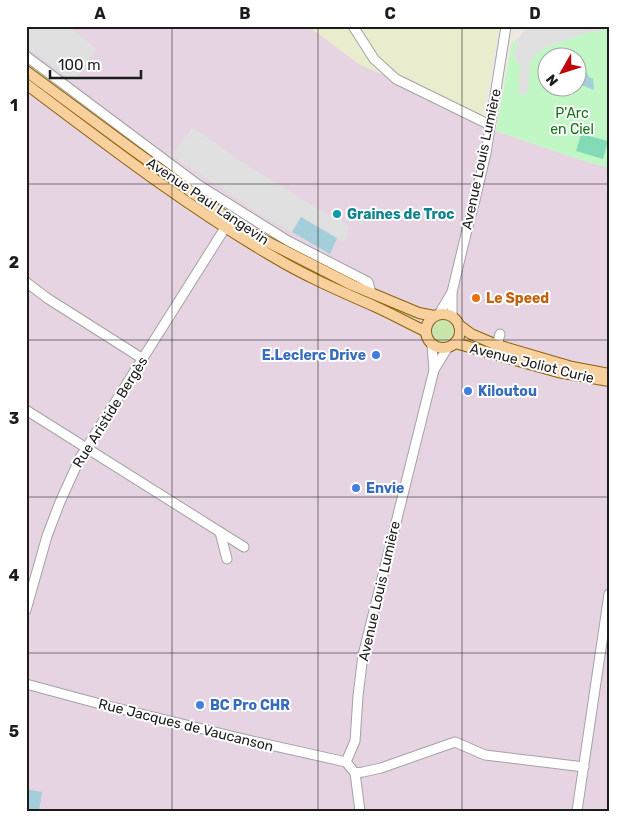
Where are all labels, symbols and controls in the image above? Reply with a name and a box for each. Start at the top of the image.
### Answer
text: A [94,4,106,23]
text: B [239,4,251,23]
text: C [384,4,396,23]
text: D [529,4,541,23]
scale bar [50,48,141,80]
north arrow [538,48,588,98]
text: 100 m [58,56,100,74]
text: N [543,71,562,89]
street label: Avenue Louis Lumière [458,87,505,231]
text: 1 [10,96,18,115]
park label: P'Arc en Ciel [550,105,594,138]
street label: Avenue Paul Langevin [143,154,272,249]
place label: Graines de Troc [347,206,455,223]
marker: Graines de Troc [331,208,343,220]
text: 2 [9,253,19,272]
place label: Le Speed [486,290,549,307]
marker: Le Speed [470,292,482,304]
street label: Avenue Joliot Curie [468,340,596,387]
place label: E.Leclerc Drive [262,347,366,364]
marker: E.Leclerc Drive [370,349,382,361]
street label: Rue Aristide Bergès [69,354,152,471]
place label: Kiloutou [478,383,537,400]
marker: Kiloutou [462,385,474,397]
text: 3 [9,409,19,428]
place label: Envie [366,480,404,497]
marker: Envie [350,482,362,494]
street label: Avenue Louis Lumière [355,519,404,663]
text: 4 [9,566,20,585]
street label: Rue Jacques de Vaucanson [97,696,275,755]
place label: BC Pro CHR [210,697,290,714]
marker: BC Pro CHR [194,699,206,711]
text: 5 [9,722,19,741]

